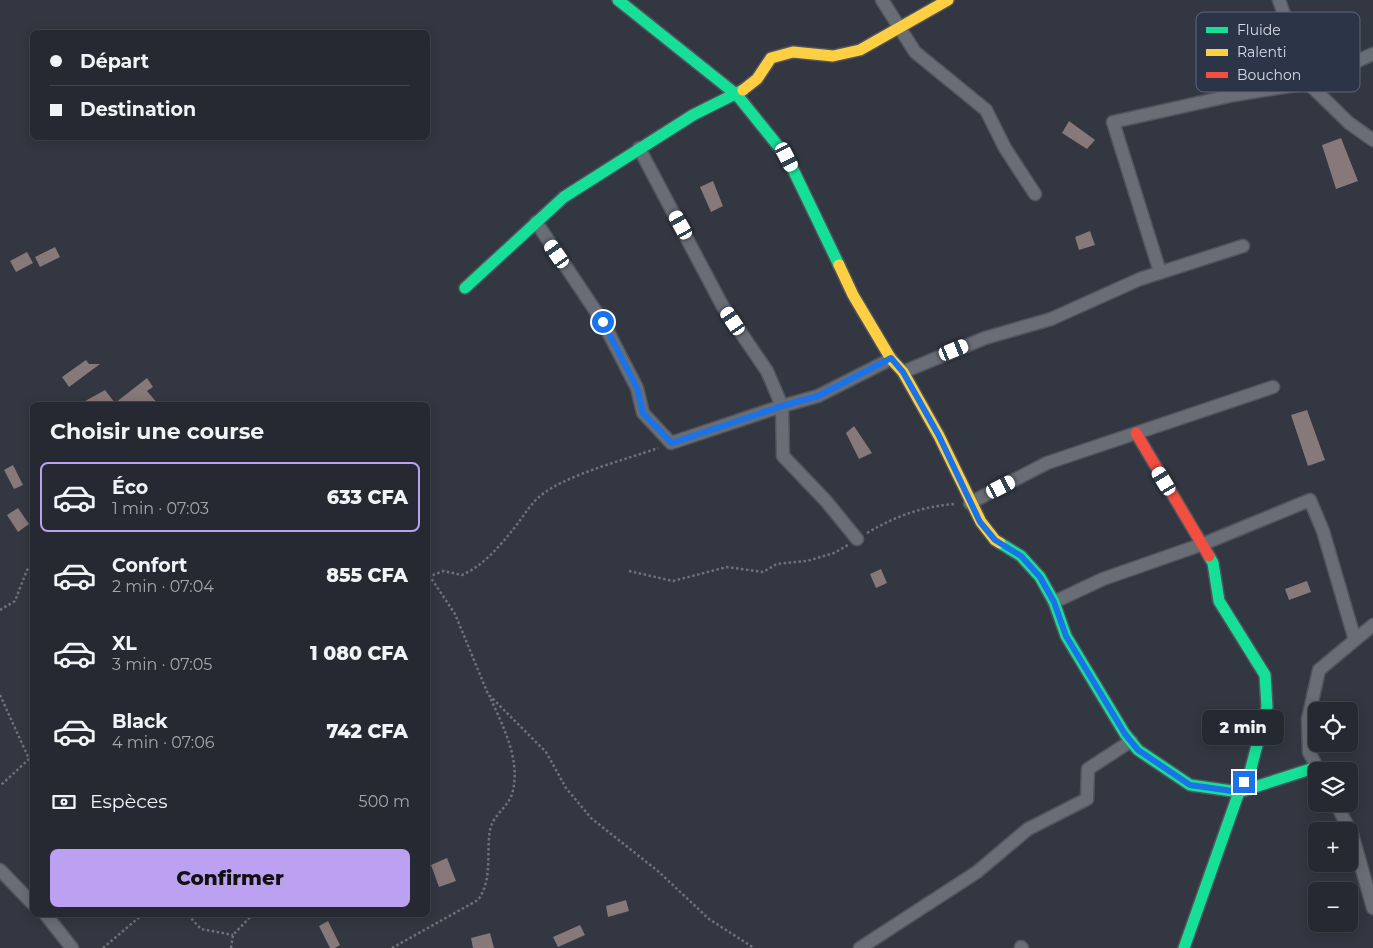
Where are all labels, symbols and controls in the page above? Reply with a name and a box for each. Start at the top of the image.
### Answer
legend [1196,12,1360,92]
text: Fluide [1237,21,1281,39]
text: Ralenti [1237,43,1286,61]
text: Départ [80,50,149,73]
text: Bouchon [1237,66,1301,84]
text: Destination [80,98,196,121]
car [773,140,800,174]
car [667,208,694,242]
car [542,237,571,271]
car [718,304,747,338]
route start [592,311,614,333]
car [937,337,970,363]
text: Choisir une course [50,418,264,445]
car [1149,464,1178,498]
car [984,474,1017,500]
icon: car [52,475,97,520]
text: Éco [112,476,148,499]
text: 633 CFA [327,486,408,509]
text: 1 min · 07:03 [112,499,209,518]
icon: car [52,553,97,598]
text: Confort [112,554,187,577]
text: 855 CFA [326,564,408,587]
text: 2 min · 07:04 [112,577,214,596]
icon: car [52,631,97,676]
text: XL [112,632,137,655]
text: 1 080 CFA [310,642,408,665]
text: 3 min · 07:05 [112,655,212,674]
map controls [1308,702,1358,932]
button: locate [1308,702,1358,752]
icon: car [52,709,97,754]
text: Black [112,710,168,733]
callout: 2 min [1203,710,1285,744]
text: 2 min [1219,718,1267,737]
text: 742 CFA [327,720,408,743]
text: 4 min · 07:06 [112,733,215,752]
button: layers [1308,762,1358,812]
route end [1233,771,1255,793]
icon: cash [50,788,78,816]
text: Espèces [90,790,167,813]
text: 500 m [359,792,410,811]
button: + [1308,822,1358,872]
button: Confirmer [50,849,410,907]
button: − [1308,882,1358,932]

